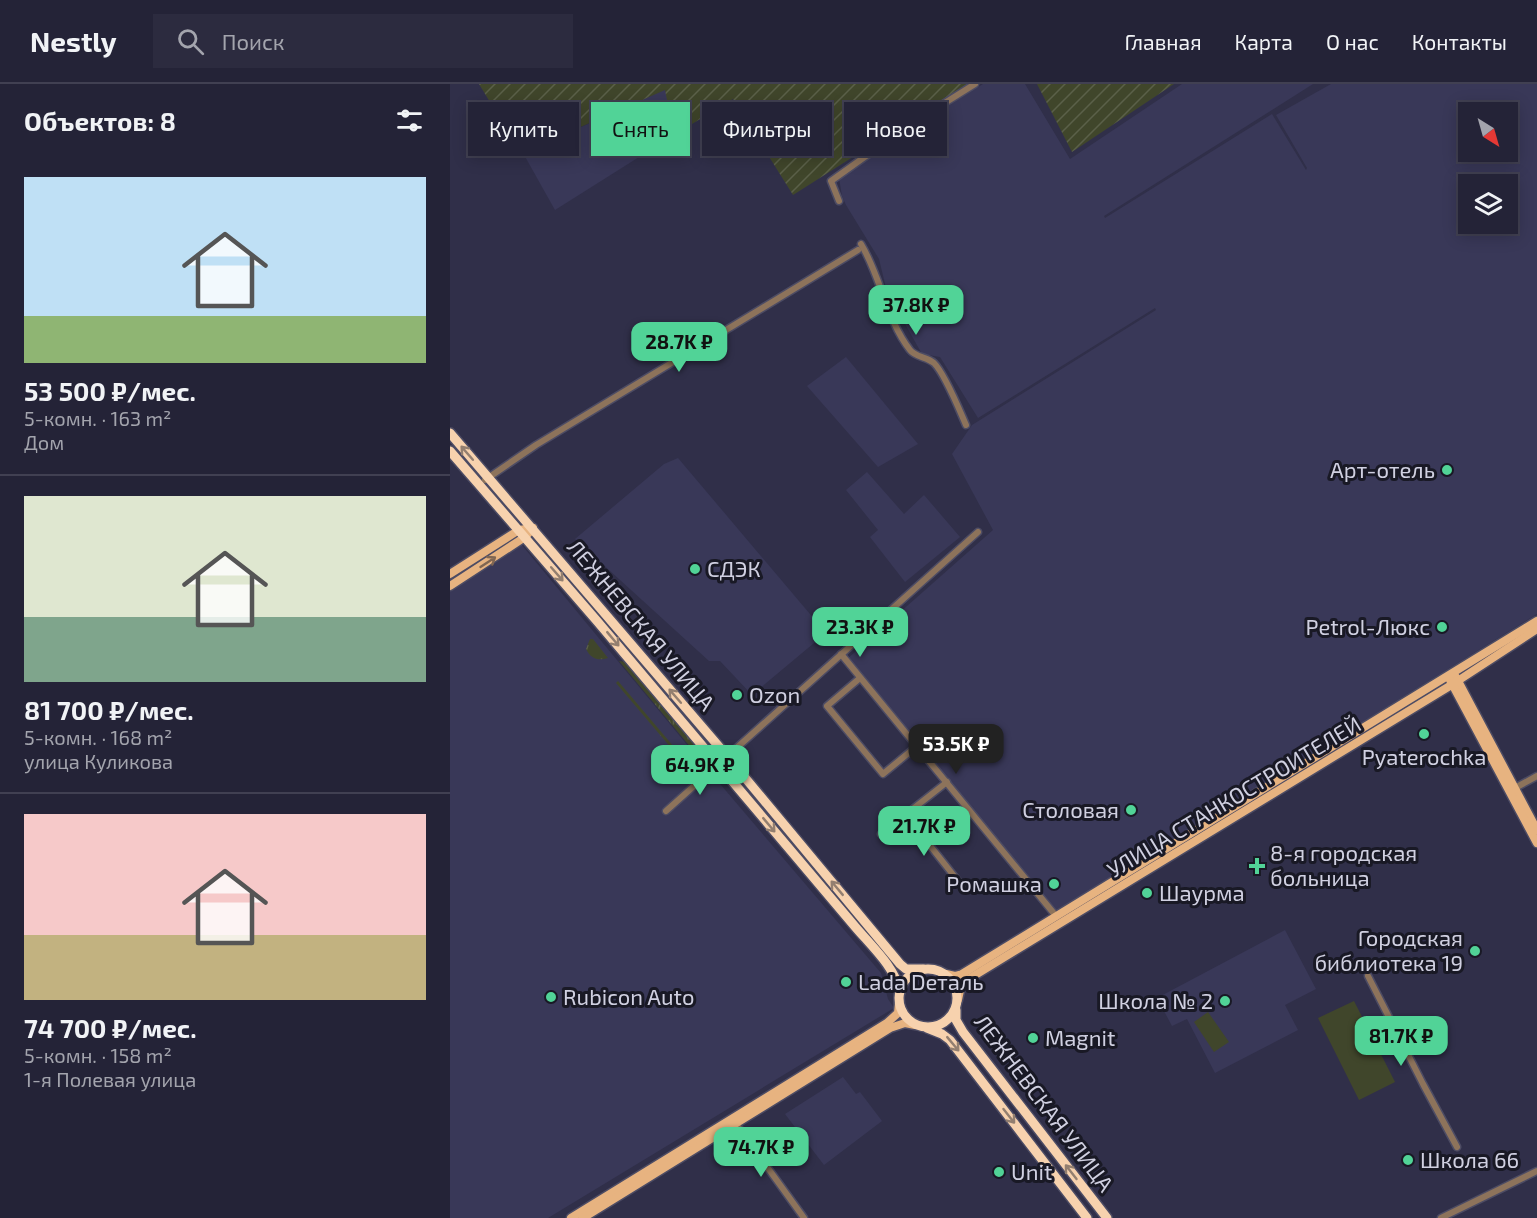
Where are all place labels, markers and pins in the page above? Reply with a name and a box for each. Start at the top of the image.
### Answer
pin: 37.8K ₽ [861,285,971,336]
pin: 28.7K ₽ [624,322,734,373]
place label: Арт-отель [1330,456,1435,482]
marker: Арт-отель [1440,463,1454,477]
place label: СДЭК [707,555,761,581]
marker: СДЭК [688,562,702,576]
pin: 23.3K ₽ [805,607,915,658]
place label: Petrol-Люкс [1306,613,1430,639]
marker: Petrol-Люкс [1435,620,1449,634]
place label: Ozon [749,681,800,707]
marker: Ozon [730,688,744,702]
pin: 53.5K ₽ [901,724,1011,775]
marker: Pyaterochka [1417,727,1431,741]
place label: Pyaterochka [1362,743,1486,769]
pin: 64.9K ₽ [645,745,755,796]
place label: Столовая [1022,796,1119,822]
marker: Столовая [1124,803,1138,817]
pin: 21.7K ₽ [869,806,979,857]
place label: 8-я городская больница [1270,839,1417,890]
marker: 8-я городская больница [1248,857,1266,875]
place label: Ромашка [946,870,1042,896]
marker: Ромашка [1047,877,1061,891]
place label: Шаурма [1159,879,1245,906]
marker: Шаурма [1140,886,1154,900]
place label: Городская библиотека 19 [1314,924,1463,975]
marker: Городская библиотека 19 [1468,944,1482,958]
place label: Lada Dеталь [858,968,984,994]
marker: Lada Dеталь [839,975,853,989]
place label: Rubicon Auto [563,983,694,1009]
place label: Школа № 2 [1098,987,1213,1013]
marker: Rubicon Auto [544,990,558,1004]
marker: Школа № 2 [1218,994,1232,1008]
pin: 81.7K ₽ [1346,1016,1456,1067]
place label: Magnit [1045,1024,1115,1050]
marker: Magnit [1026,1031,1040,1045]
pin: 74.7K ₽ [706,1127,816,1178]
place label: Школа 66 [1420,1146,1519,1172]
marker: Школа 66 [1401,1153,1415,1167]
place label: Unit [1011,1158,1052,1184]
marker: Unit [992,1165,1006,1179]

